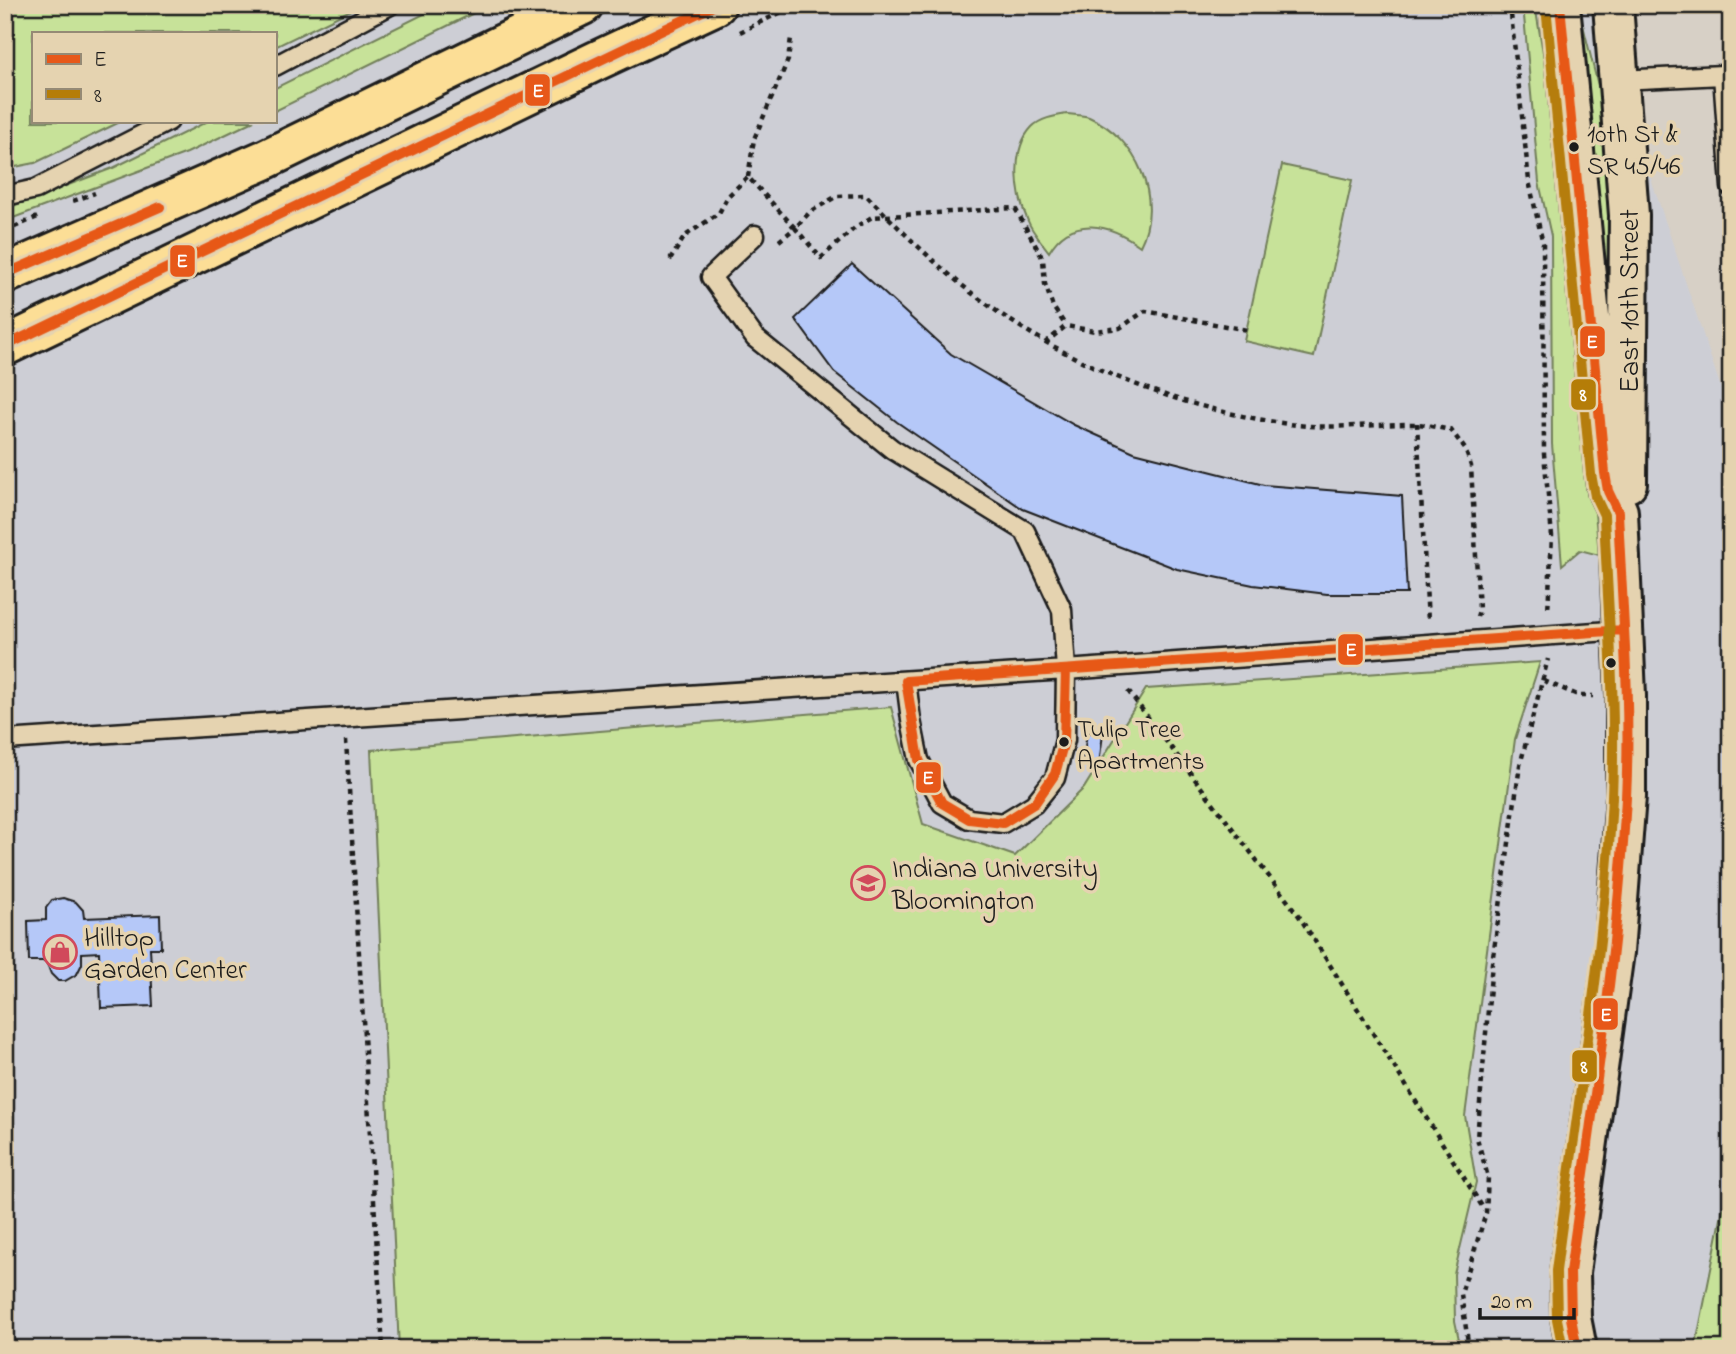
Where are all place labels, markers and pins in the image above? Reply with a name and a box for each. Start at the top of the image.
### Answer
place label: 10th St & SR 45/46 [1587,117,1680,187]
marker: 10th St & SR 45/46 [1567,140,1581,154]
unlabelled marker [1604,656,1618,670]
place label: Tulip Tree Apartments [1077,712,1205,782]
marker: Tulip Tree Apartments [1057,735,1071,749]
place label: Indiana University Bloomington [891,850,1098,923]
school or university icon: Indiana University Bloomington [849,864,887,902]
place label: Hilltop Garden Center [84,919,247,992]
shop icon: Hilltop Garden Center [41,933,79,971]

